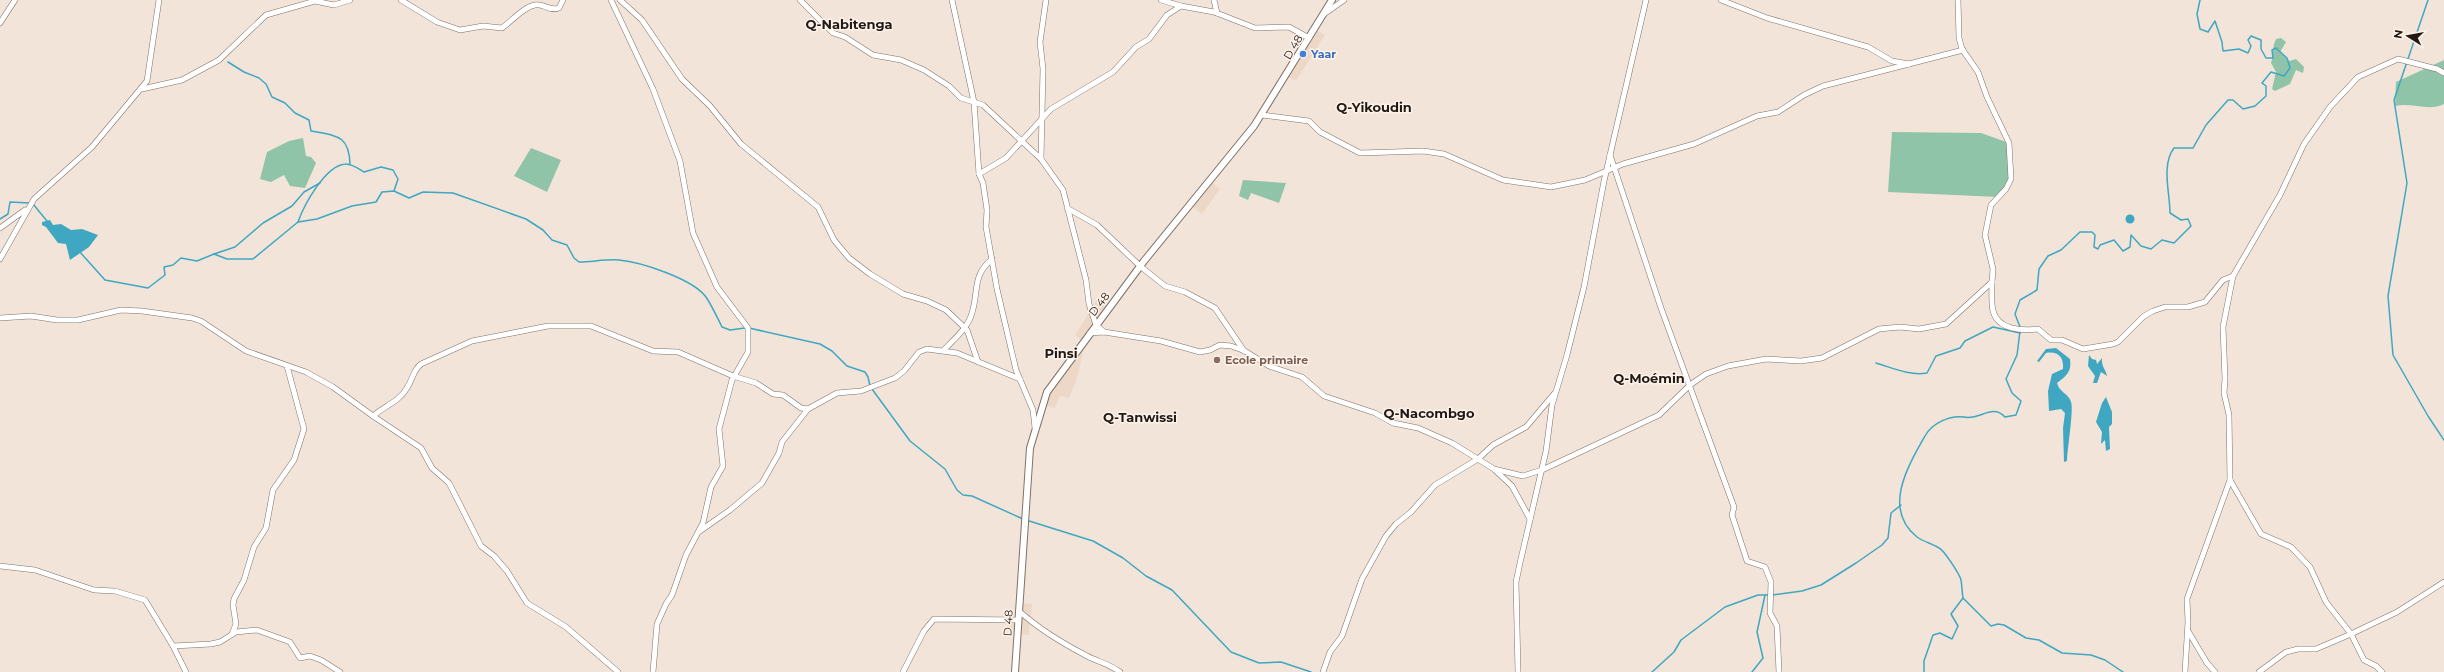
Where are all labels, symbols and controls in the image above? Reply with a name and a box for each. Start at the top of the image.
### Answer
district label: Q-Nabitenga [805,16,893,32]
north arrow [2388,16,2428,56]
text: N [2390,28,2406,40]
street label: D 48 [1280,32,1306,62]
place label: Yaar [1310,47,1336,61]
marker: Yaar [1298,49,1308,59]
district label: Q-Yikoudin [1336,99,1412,115]
street label: D 48 [1085,289,1113,319]
district label: Pinsi [1044,345,1078,361]
place label: Ecole primaire [1225,353,1308,367]
marker: Ecole primaire [1212,355,1222,365]
district label: Q-Moémin [1613,370,1685,386]
district label: Q-Nacombgo [1384,405,1475,421]
district label: Q-Tanwissi [1103,409,1177,425]
street label: D 48 [1000,609,1016,637]

